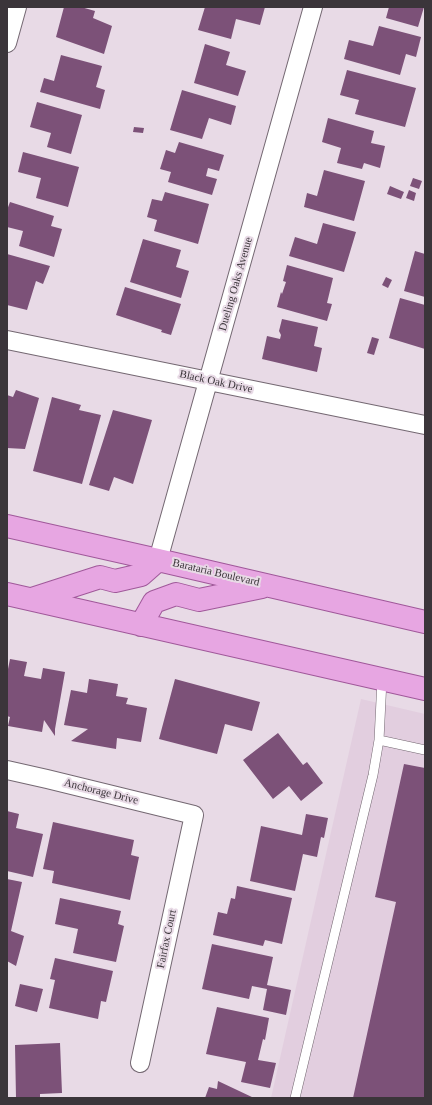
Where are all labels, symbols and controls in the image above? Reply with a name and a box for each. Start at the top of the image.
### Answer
street label: Dueling Oaks Avenue [216,236,256,332]
street label: Black Oak Drive [178,368,254,396]
street label: Barataria Boulevard [171,557,261,589]
street label: Anchorage Drive [63,776,139,808]
street label: Fairfax Court [154,908,180,970]

